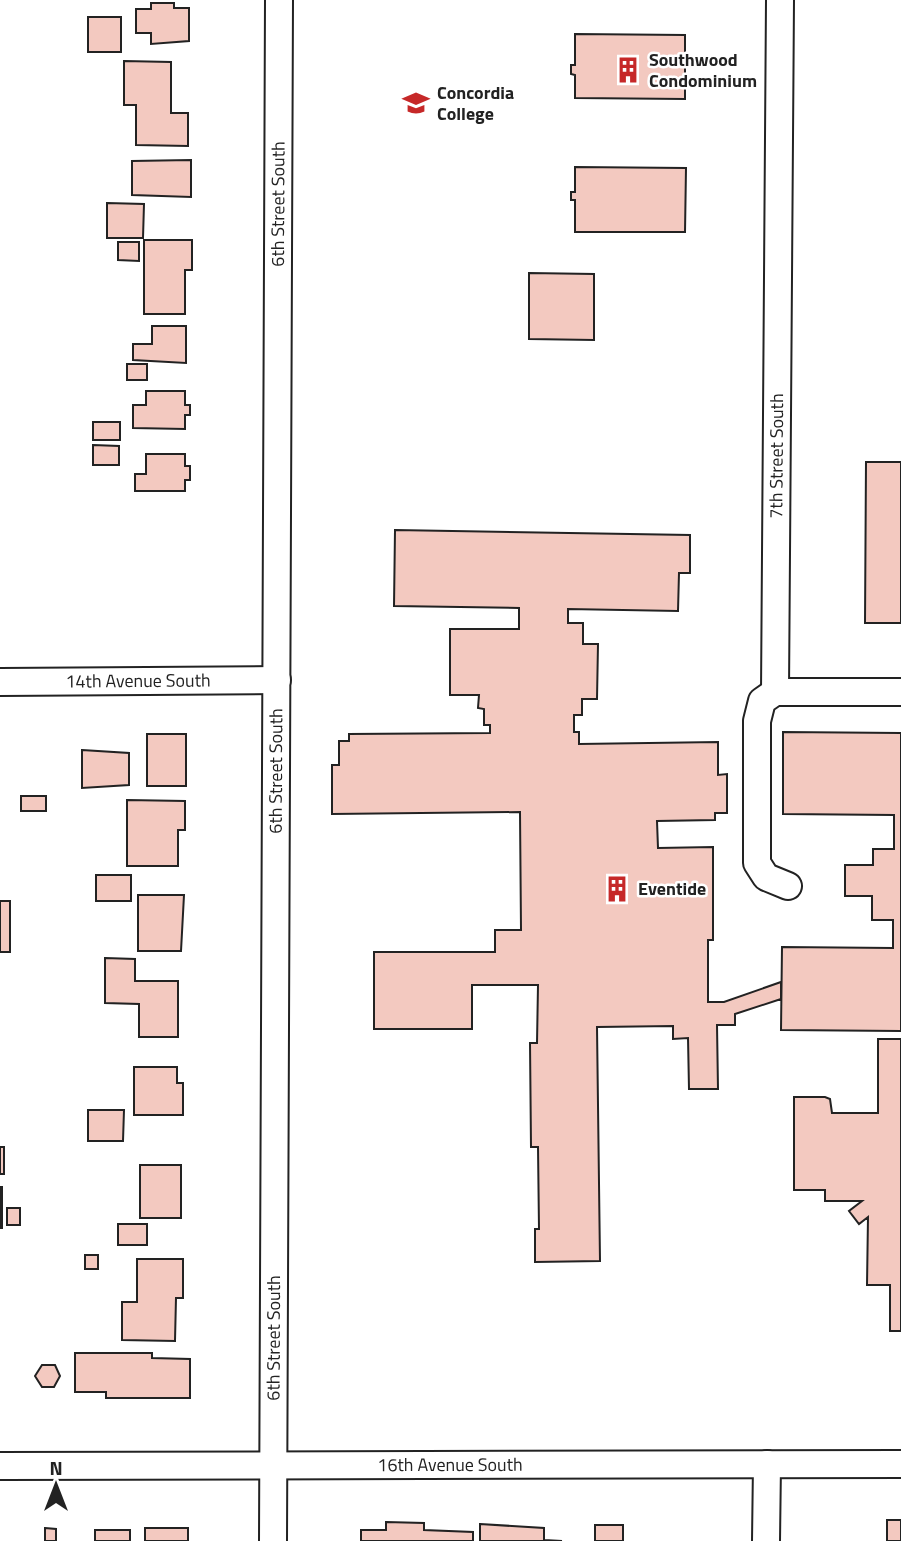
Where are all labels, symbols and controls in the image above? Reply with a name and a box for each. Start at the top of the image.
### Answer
place label: Southwood Condominium [649,46,757,94]
building icon: Southwood Condominium [613,55,643,85]
place label: Concordia College [437,79,514,127]
school or university icon: Concordia College [401,88,431,118]
street label: 6th Street South [264,141,291,267]
street label: 7th Street South [762,393,790,519]
street label: 14th Avenue South [65,666,211,695]
street label: 6th Street South [262,708,289,834]
building icon: Eventide [602,874,632,904]
place label: Eventide [638,875,706,902]
street label: 6th Street South [260,1275,287,1401]
north arrow [21,1450,91,1520]
street label: 16th Avenue South [377,1451,523,1478]
text: N [49,1453,63,1482]

